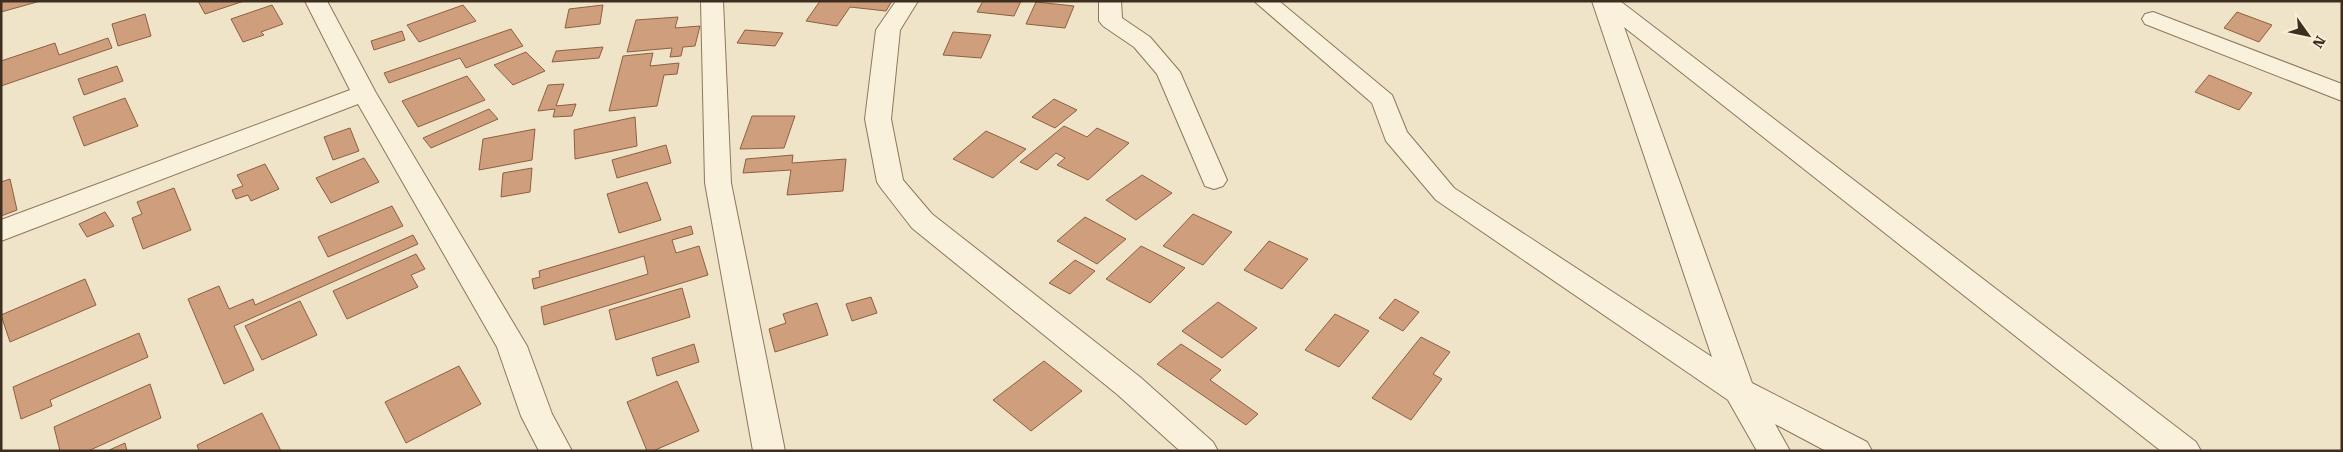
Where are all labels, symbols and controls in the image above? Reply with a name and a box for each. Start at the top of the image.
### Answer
north arrow [2283,10,2333,60]
text: N [2309,33,2329,51]

